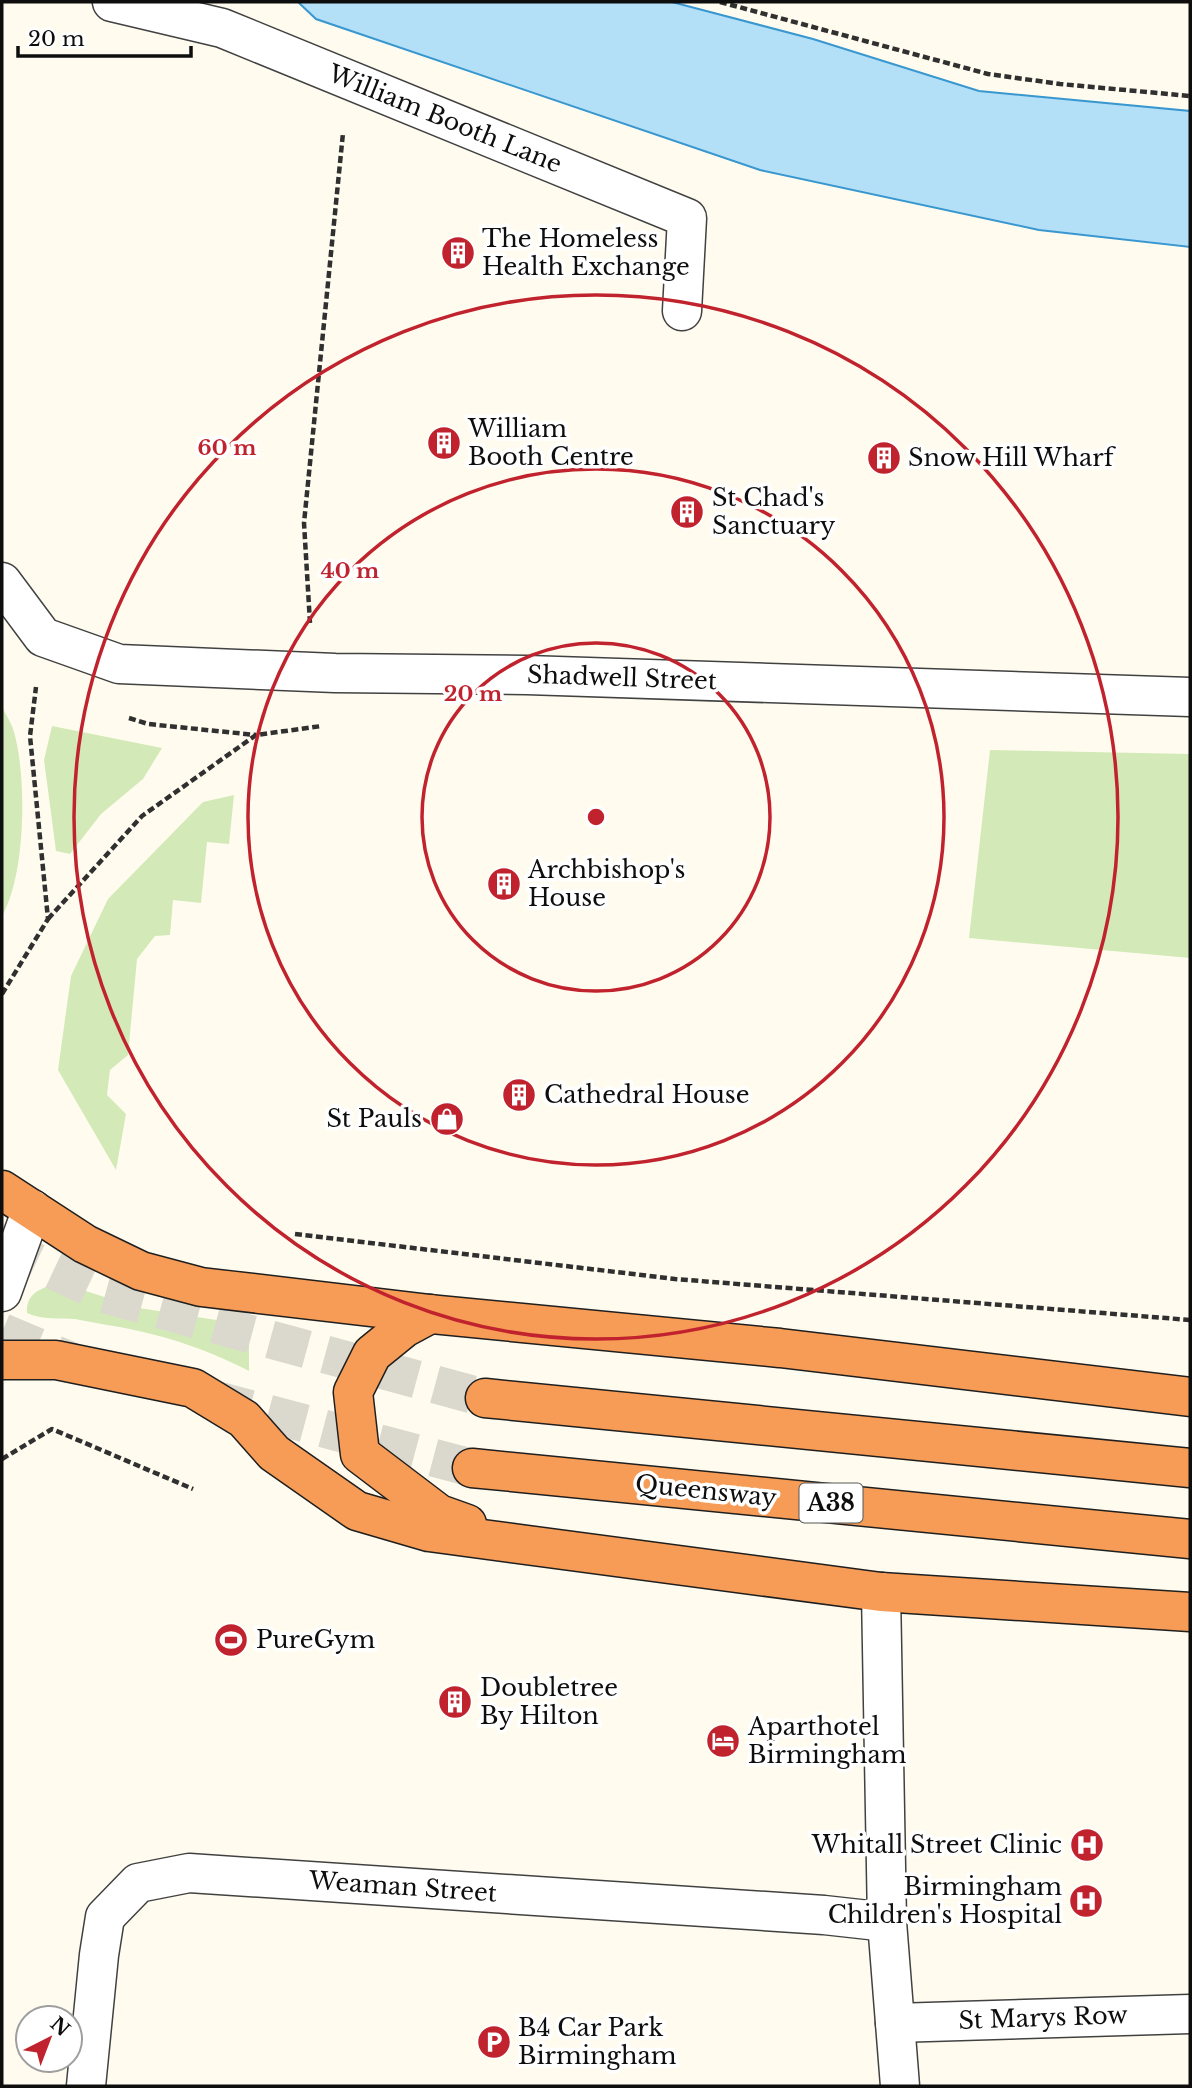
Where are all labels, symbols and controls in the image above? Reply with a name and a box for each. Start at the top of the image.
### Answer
scale bar [18,14,191,58]
text: 20 m [28,26,85,52]
street label: William Booth Lane [323,58,566,179]
place label: The Homeless Health Exchange [482,224,690,281]
building icon: The Homeless Health Exchange [439,234,477,272]
place label: William Booth Centre [467,414,634,471]
building icon: William Booth Centre [425,424,463,462]
text: 60 m [198,435,256,461]
building icon: Snow Hill Wharf [865,439,903,477]
place label: Snow Hill Wharf [908,443,1117,472]
place label: St Chad's Sanctuary [712,483,836,540]
building icon: St Chad's Sanctuary [668,493,706,531]
text: 40 m [321,558,379,584]
street label: Shadwell Street [527,660,717,695]
text: 20 m [444,681,502,707]
centre of rings [584,805,608,829]
place label: Archbishop's House [527,855,685,912]
building icon: Archbishop's House [485,865,523,903]
building icon: Cathedral House [500,1076,538,1114]
place label: Cathedral House [544,1080,750,1109]
shop icon: St Pauls [428,1100,466,1138]
place label: St Pauls [326,1104,422,1133]
street label: Queensway [634,1469,779,1512]
road number: A38 [800,1484,862,1522]
sports icon: PureGym [212,1621,250,1659]
place label: PureGym [256,1625,375,1654]
place label: Doubletree By Hilton [480,1673,618,1730]
building icon: Doubletree By Hilton [436,1683,474,1721]
place label: Aparthotel Birmingham [747,1712,907,1769]
hotel icon: Aparthotel Birmingham [704,1722,742,1760]
hospital icon: Whitall Street Clinic [1068,1826,1106,1864]
place label: Whitall Street Clinic [811,1830,1062,1859]
street label: Weaman Street [307,1865,498,1908]
place label: Birmingham Children's Hospital [828,1872,1062,1929]
hospital icon: Birmingham Children's Hospital [1067,1882,1105,1920]
street label: St Marys Row [958,2000,1129,2035]
north arrow [14,2004,84,2074]
text: N [46,2012,74,2041]
place label: B4 Car Park Birmingham [518,2013,677,2070]
parking icon: B4 Car Park Birmingham [475,2023,513,2061]

